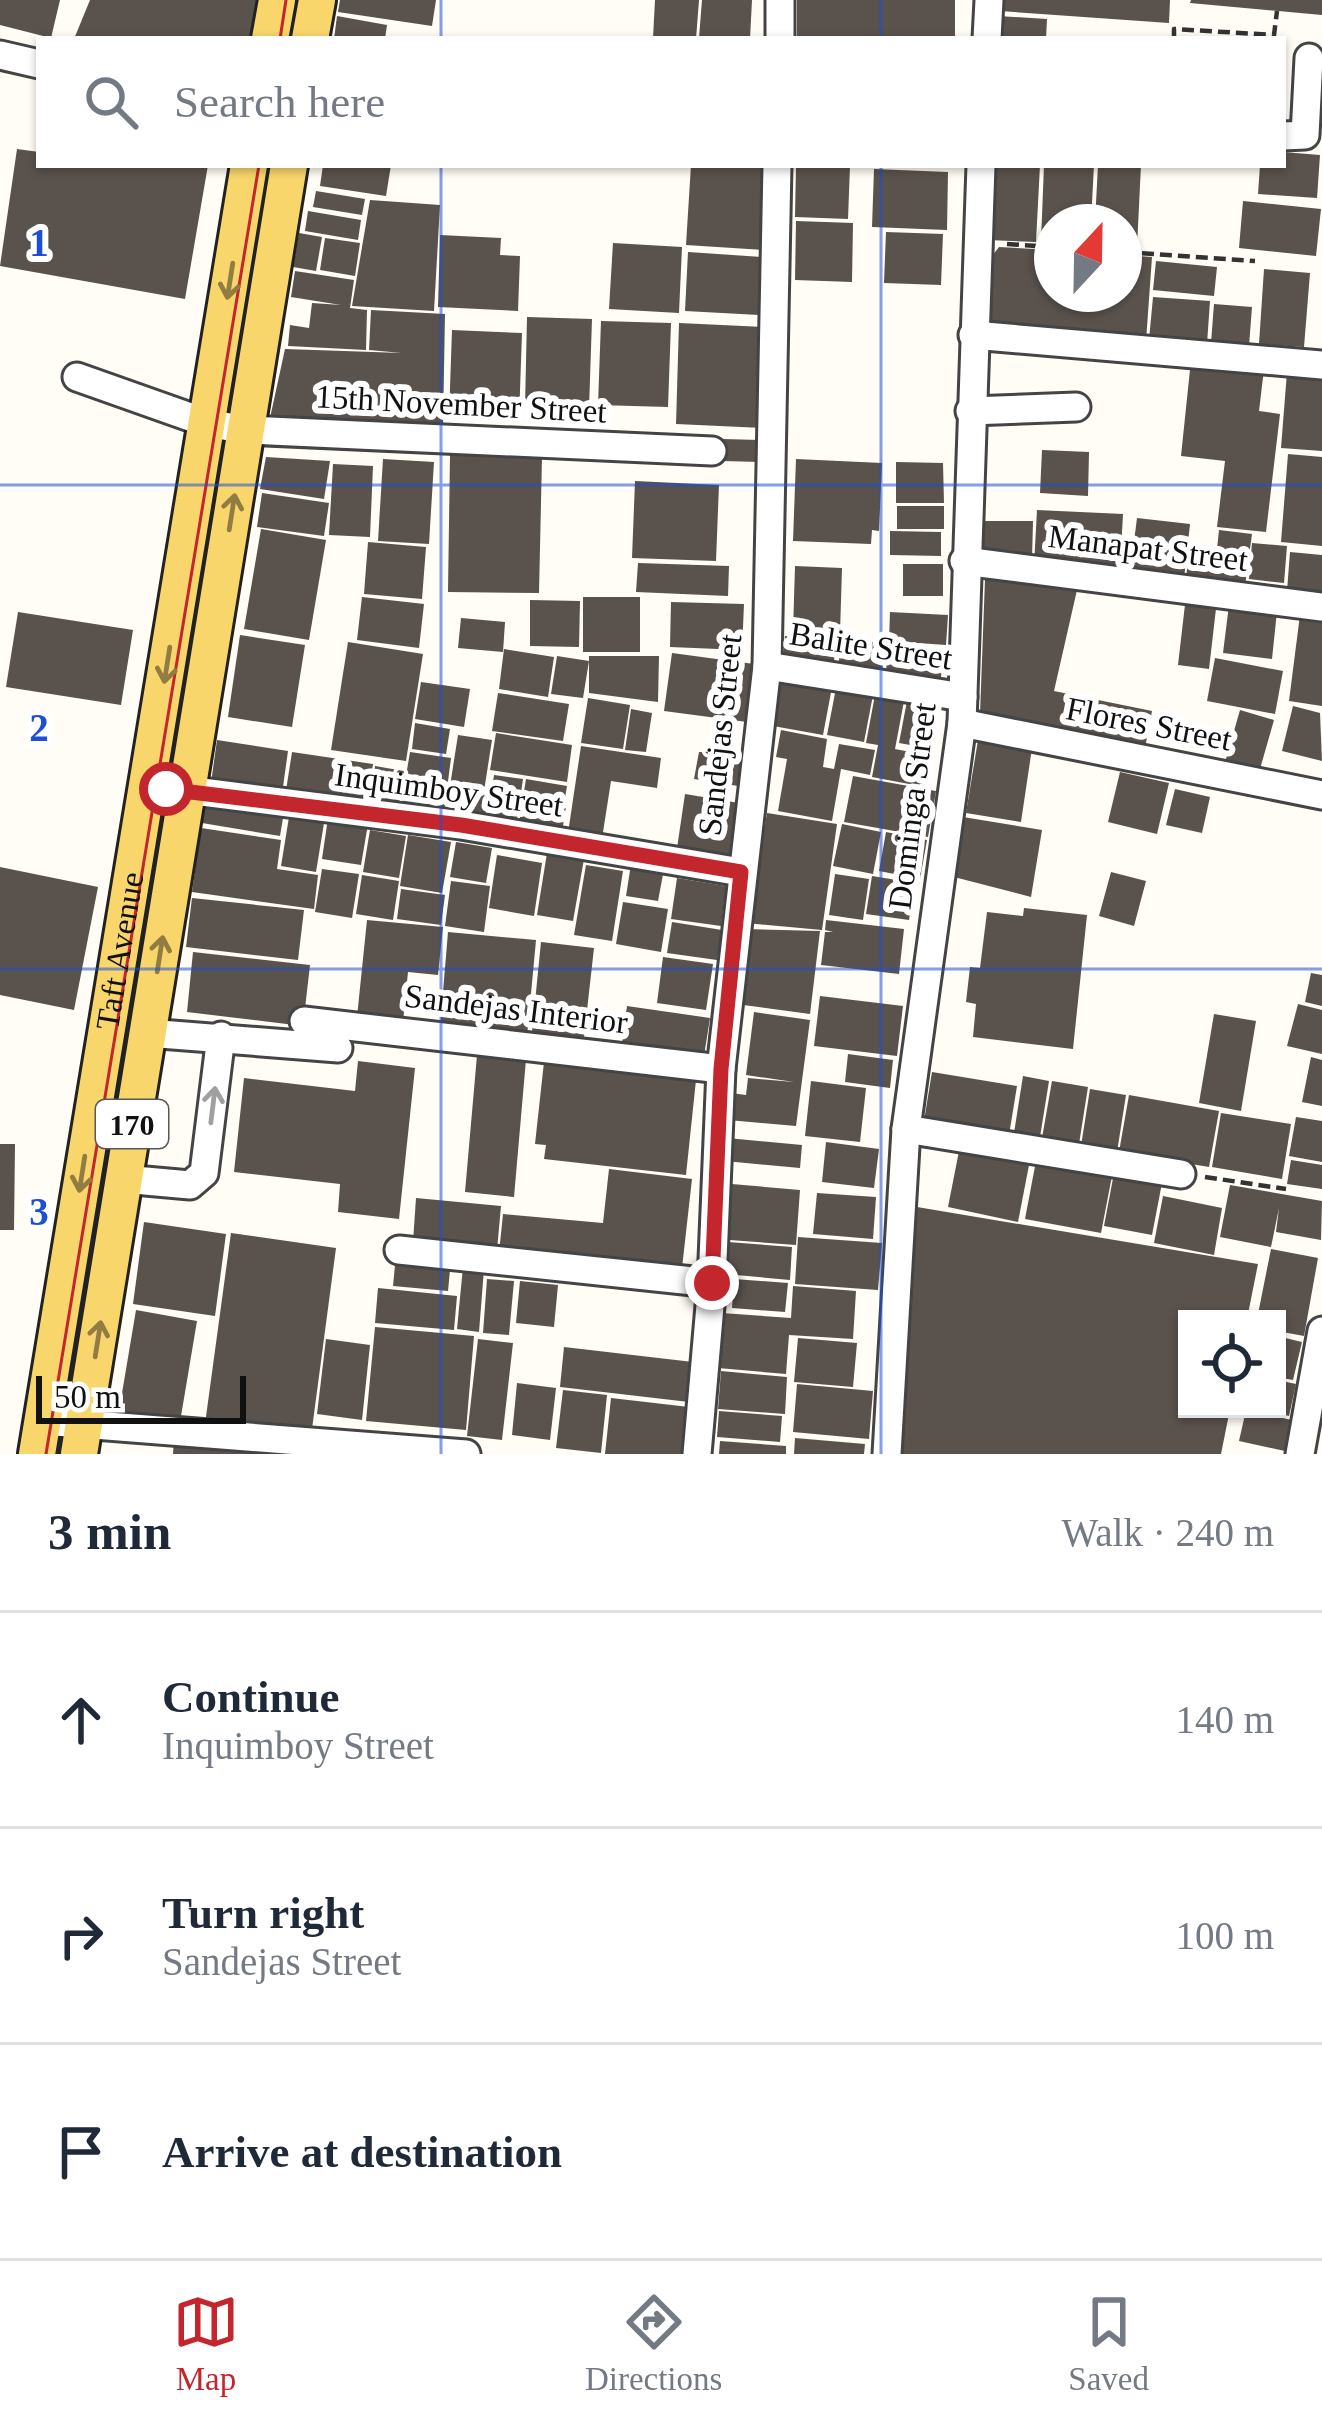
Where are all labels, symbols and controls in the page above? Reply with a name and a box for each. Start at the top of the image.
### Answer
search box [36,36,1286,168]
icon: search [78,69,144,135]
text: Search here [174,77,385,127]
north arrow [1034,204,1142,312]
text: 1 [29,221,49,264]
one-way arrow [218,260,241,299]
street label: 15th November Street [315,378,607,430]
one-way arrow [222,493,245,532]
street label: Manapat Street [1046,518,1250,578]
street label: Balite Street [787,615,955,677]
street label: Sandejas Street [692,632,748,838]
one-way arrow [154,645,177,684]
street label: Flores Street [1063,690,1235,758]
street label: Dominga Street [881,701,943,911]
text: 2 [29,706,49,749]
street label: Inquimboy Street [333,756,565,824]
route start [139,762,193,816]
street label: Taft Avenue [89,869,150,1032]
one-way arrow [149,935,172,974]
street label: Sandejas Interior [402,977,630,1041]
one-way arrow [202,1086,224,1125]
road number: 170 [96,1100,168,1148]
one-way arrow [70,1154,93,1193]
text: 3 [29,1190,49,1233]
route end [685,1256,739,1310]
map controls [1178,1310,1286,1418]
button: locate [1178,1310,1286,1418]
one-way arrow [87,1320,110,1359]
scale bar [36,1370,246,1423]
text: 50 m [54,1379,121,1415]
text: 3 min [48,1504,171,1560]
text: Walk · 240 m [1062,1511,1274,1554]
text: Continue [162,1672,340,1722]
icon: ahead [48,1687,114,1753]
text: 140 m [1175,1698,1274,1741]
text: Inquimboy Street [162,1724,434,1767]
text: Turn right [162,1888,364,1938]
icon: right [48,1903,114,1969]
text: 100 m [1175,1914,1274,1957]
text: Sandejas Street [162,1940,401,1983]
icon: arrive [48,2119,114,2185]
text: Arrive at destination [162,2127,562,2177]
tab: Map [173,2289,239,2398]
tab: Directions [585,2289,722,2398]
tab: Saved [1068,2289,1149,2398]

